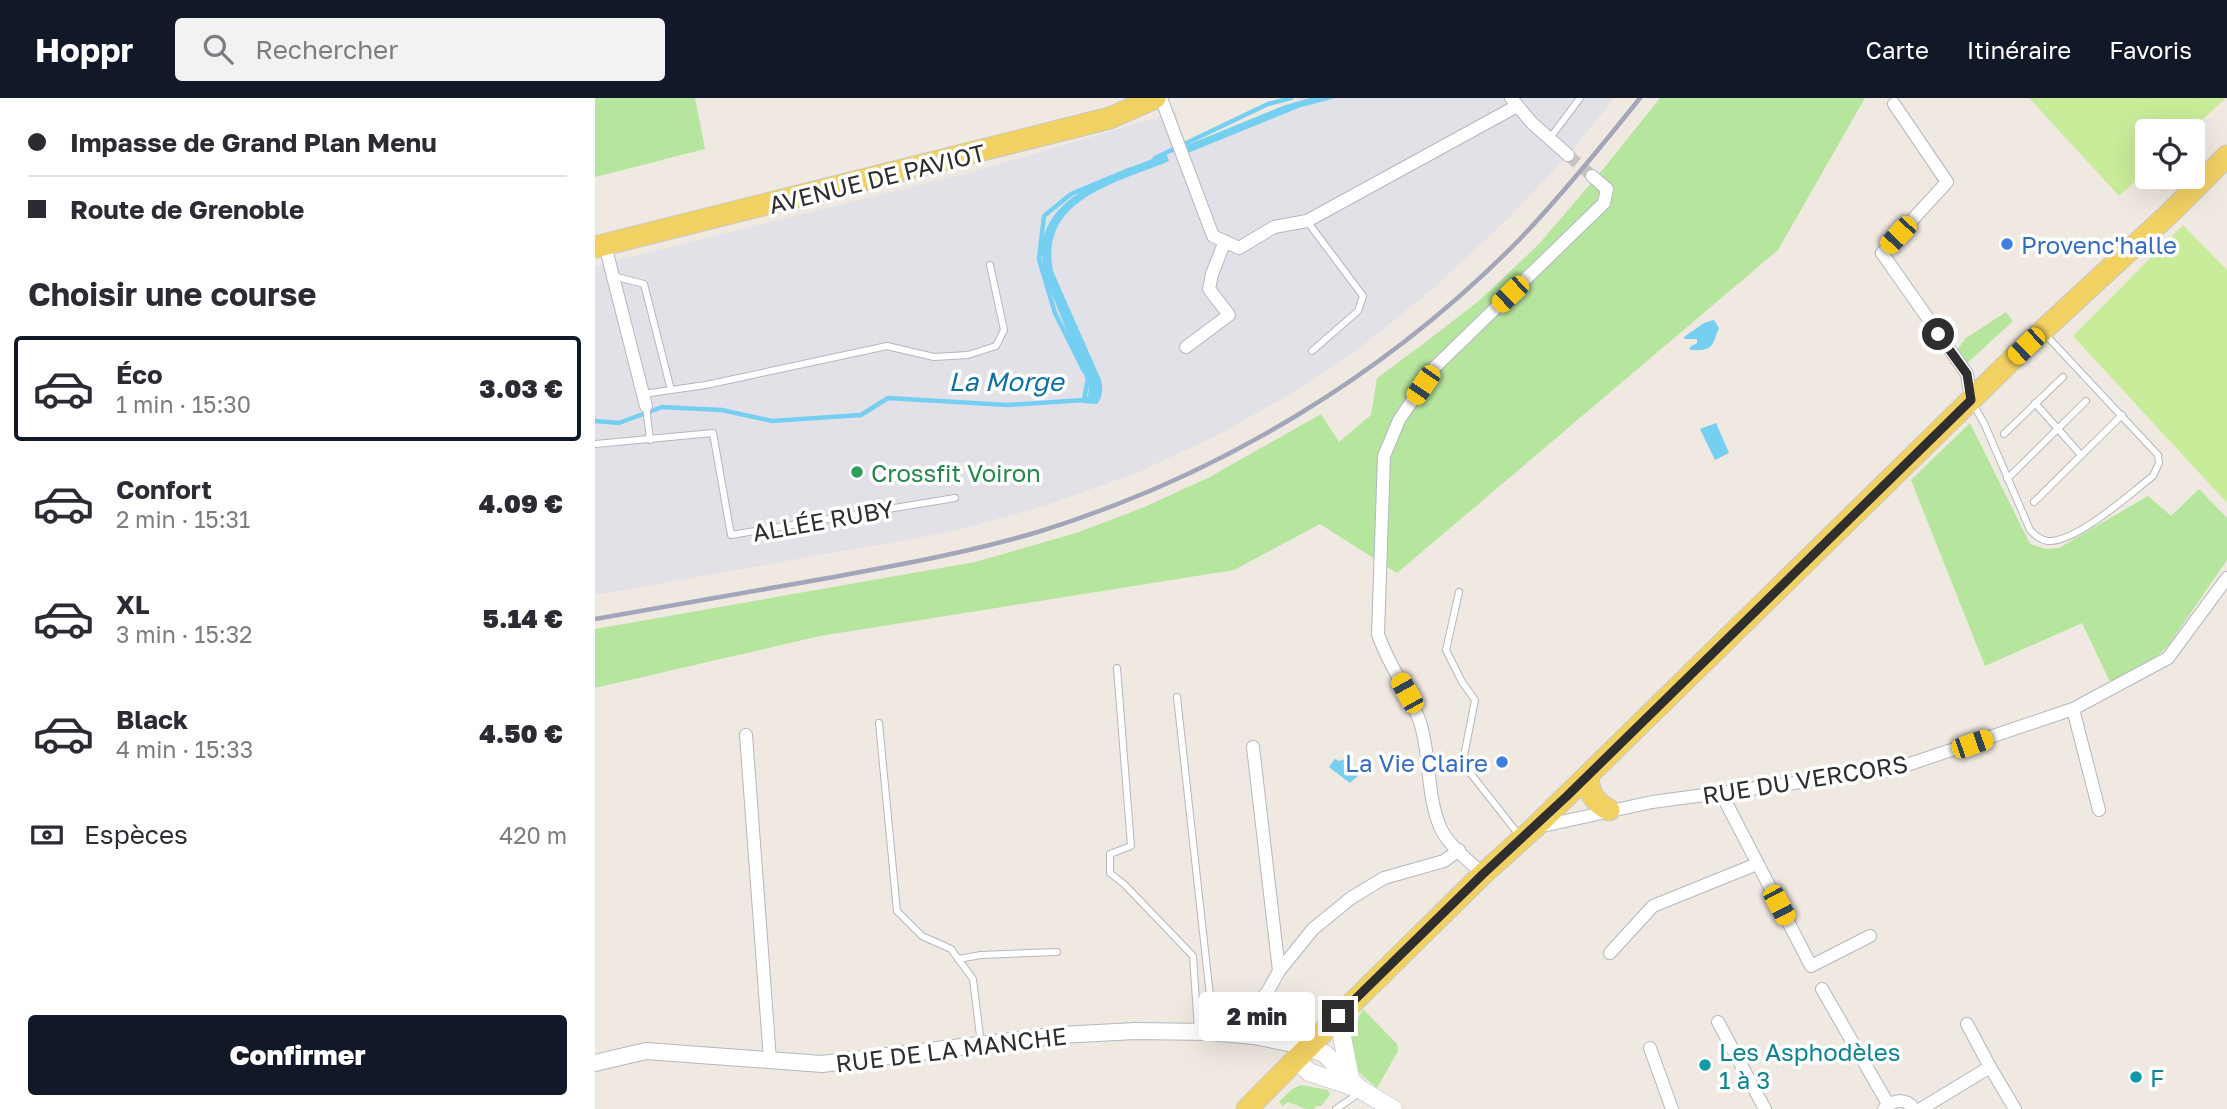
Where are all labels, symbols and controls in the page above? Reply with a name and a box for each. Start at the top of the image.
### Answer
search box [175,18,665,81]
text: Hoppr [35,30,133,69]
icon: search [199,30,237,68]
text: Rechercher [255,34,398,65]
text: Carte [1866,35,1929,64]
text: Itinéraire [1967,35,2071,64]
text: Favoris [2109,35,2192,64]
map controls [2135,119,2205,189]
button: locate [2135,119,2205,189]
text: Impasse de Grand Plan Menu [70,127,437,158]
street label: AVENUE DE PAVIOT [766,137,988,219]
text: Route de Grenoble [70,194,304,225]
car [1876,212,1921,258]
place label: Provenc'halle [2021,230,2177,259]
marker: Provenc'halle [1999,236,2015,252]
car [1488,272,1533,316]
text: Choisir une course [28,275,316,313]
route start [1922,318,1954,350]
car [2004,324,2049,368]
icon: car [32,357,95,420]
text: Éco [116,359,163,390]
car [1403,362,1444,408]
water label: La Morge [948,366,1066,397]
text: 3.03 € [479,373,563,404]
text: 1 min · 15:30 [116,390,251,418]
place label: Crossfit Voiron [871,458,1041,487]
marker: Crossfit Voiron [849,464,865,480]
icon: car [32,472,95,535]
text: Confort [116,474,212,505]
text: 4.09 € [479,488,563,519]
street label: ALLÉE RUBY [750,493,896,547]
text: 2 min · 15:31 [116,505,250,533]
icon: car [32,587,95,650]
text: XL [116,589,150,620]
text: 5.14 € [483,603,563,634]
text: 3 min · 15:32 [116,620,252,648]
car [1388,670,1427,716]
icon: car [32,702,95,765]
text: Black [116,704,188,735]
text: 4.50 € [479,718,563,749]
car [1949,727,1996,761]
text: 4 min · 15:33 [116,735,253,763]
place label: La Vie Claire [1345,748,1488,777]
street label: RUE DU VERCORS [1700,748,1910,810]
marker: La Vie Claire [1494,754,1510,770]
icon: cash [28,816,66,854]
text: Espèces [84,819,188,850]
text: 420 m [499,821,567,849]
car [1760,882,1799,928]
callout: 2 min [1198,992,1313,1040]
route end [1322,1000,1354,1032]
text: 2 min [1227,1002,1287,1030]
button: Confirmer [28,1015,567,1095]
street label: RUE DE LA MANCHE [834,1020,1068,1078]
place label: Les Asphodèles 1 à 3 [1719,1037,1900,1094]
marker: Les Asphodèles 1 à 3 [1697,1057,1713,1073]
place label: F [2150,1063,2164,1092]
marker: F [2128,1069,2144,1085]

